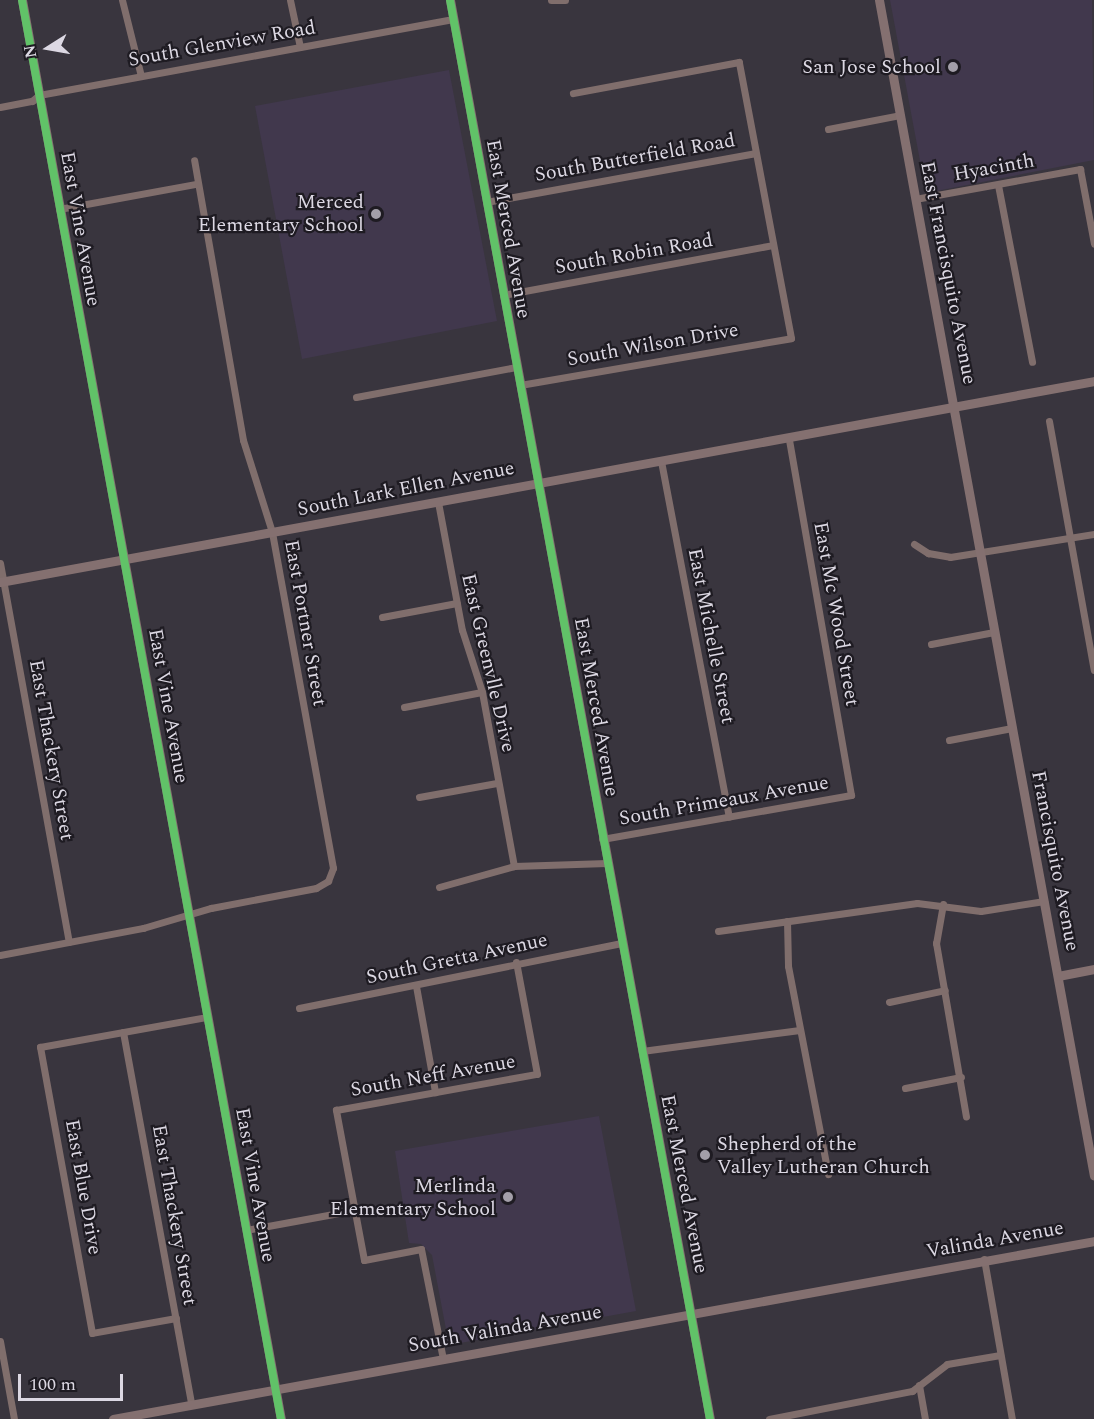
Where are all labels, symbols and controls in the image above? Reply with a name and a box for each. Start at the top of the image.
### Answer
street label: South Glenview Road [126,16,318,72]
north arrow [18,18,78,78]
text: N [17,43,43,60]
place label: San Jose School [802,55,941,79]
marker: San Jose School [946,60,960,74]
street label: South Butterfield Road [533,129,737,187]
street label: East Merced Avenue [480,137,536,321]
street label: Hyacinth [952,149,1036,187]
street label: East Vine Avenue [55,150,105,308]
street label: East Francisquito Avenue [915,159,981,387]
place label: Merced Elementary School [198,190,364,237]
marker: Merced Elementary School [369,207,383,221]
street label: South Robin Road [553,228,715,280]
street label: South Wilson Drive [566,318,740,372]
street label: South Lark Ellen Avenue [296,456,516,522]
street label: East Mc Wood Street [808,520,864,708]
street label: East Portner Street [279,538,331,708]
street label: East Michelle Street [682,546,740,726]
street label: East Greenvlle Drive [456,571,520,755]
street label: East Merced Avenue [568,615,624,799]
street label: East Vine Avenue [143,627,193,785]
street label: East Thackery Street [23,658,79,842]
street label: Francisquito Avenue [1026,769,1084,953]
street label: South Primeaux Avenue [617,771,831,831]
street label: South Gretta Avenue [364,928,550,990]
street label: South Neff Avenue [349,1050,517,1102]
street label: East Merced Avenue [655,1093,713,1275]
street label: East Vine Avenue [230,1106,280,1264]
street label: East Blue Drive [59,1117,107,1257]
street label: East Thackery Street [146,1123,202,1307]
place label: Shepherd of the Valley Lutheran Church [717,1132,930,1179]
marker: Shepherd of the Valley Lutheran Church [698,1148,712,1162]
place label: Merlinda Elementary School [330,1174,496,1221]
marker: Merlinda Elementary School [501,1190,515,1204]
street label: Valinda Avenue [924,1216,1066,1264]
street label: South Valinda Avenue [406,1300,604,1358]
scale bar [21,1362,126,1400]
text: 100 m [29,1371,76,1398]

